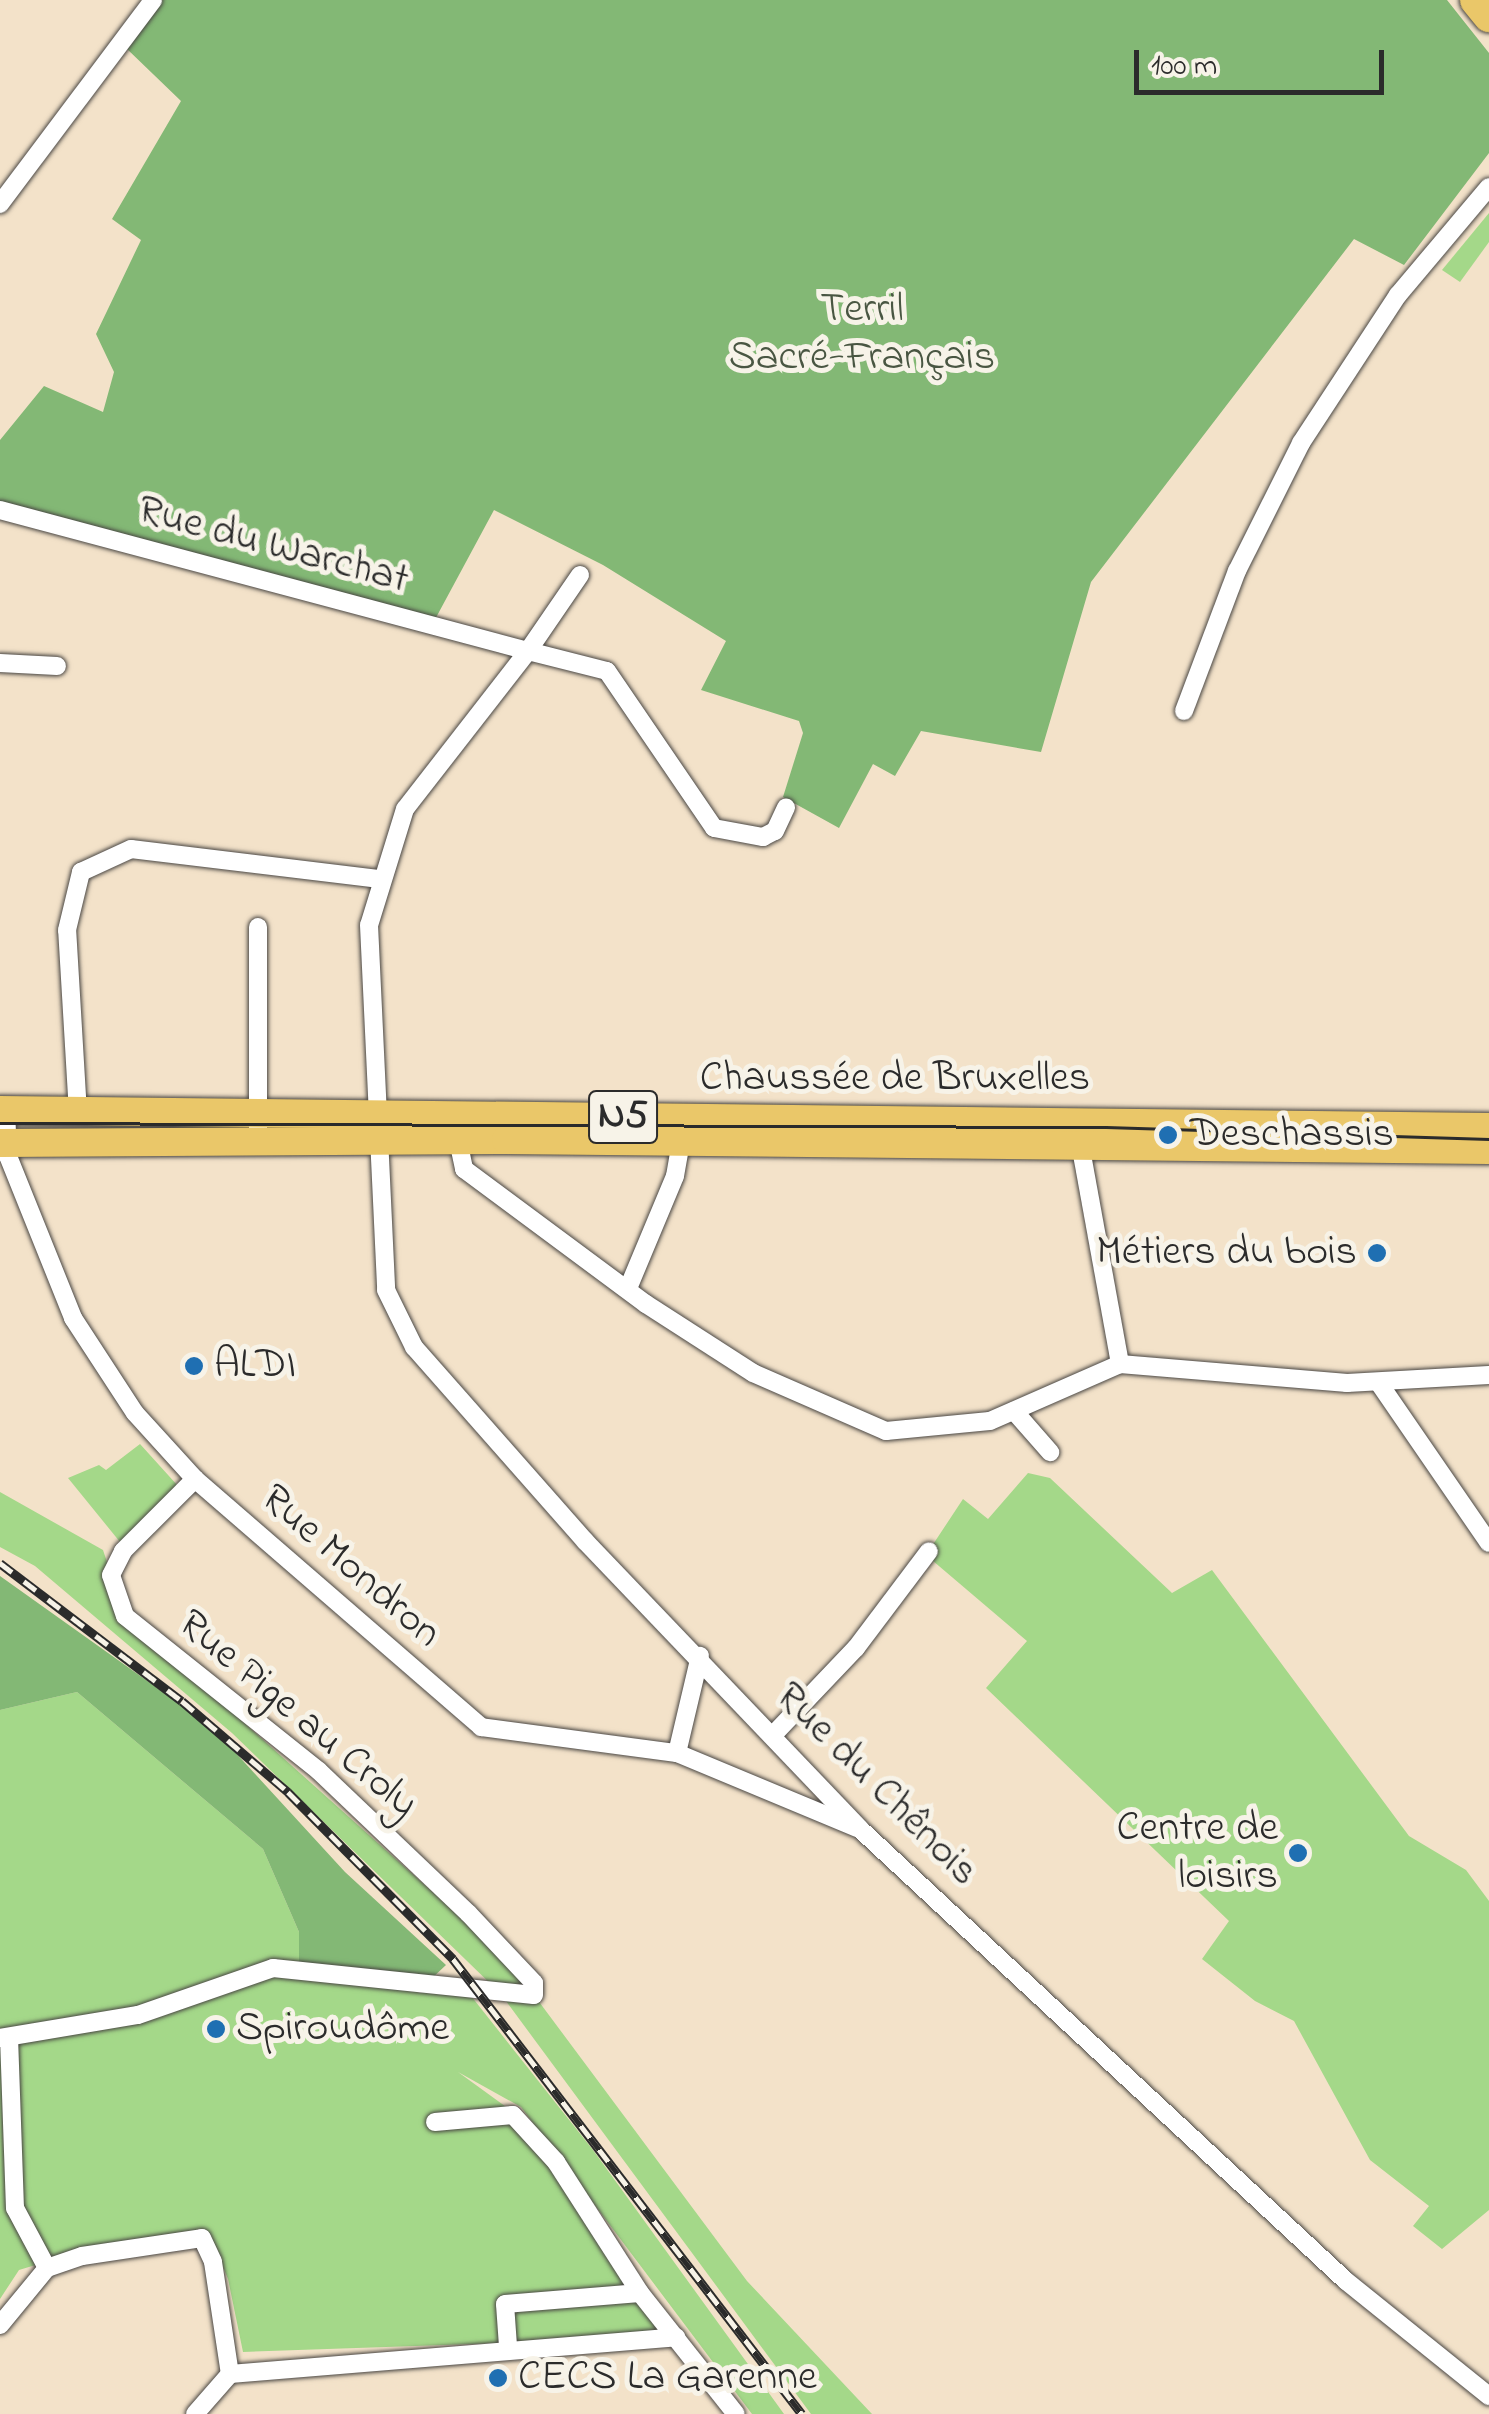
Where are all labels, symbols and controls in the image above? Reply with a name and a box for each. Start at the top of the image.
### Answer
scale bar [1139,30,1389,92]
text: 100 m [1151,45,1217,89]
park label: Terril Sacré-Français [729,285,995,384]
street label: Rue du Warchat [132,486,414,606]
street label: Chaussée de Bruxelles [700,1054,1090,1104]
road number: N5 [588,1082,658,1152]
place label: Deschassis [1190,1110,1394,1160]
marker: Deschassis [1155,1122,1181,1148]
place label: Métiers du bois [1096,1228,1357,1278]
marker: Métiers du bois [1366,1242,1388,1264]
place label: ALDI [214,1341,296,1391]
marker: ALDI [183,1355,205,1377]
street label: Rue Mondron [249,1475,451,1659]
street label: Rue Pige au Croly [167,1600,427,1830]
street label: Rue du Chênois [764,1673,988,1897]
place label: Centre de loisirs [1117,1804,1278,1902]
marker: Centre de loisirs [1287,1842,1309,1864]
place label: Spiroudôme [236,2004,449,2054]
marker: Spiroudôme [205,2018,227,2040]
place label: CECS La Garenne [518,2353,817,2403]
marker: CECS La Garenne [487,2367,509,2389]

